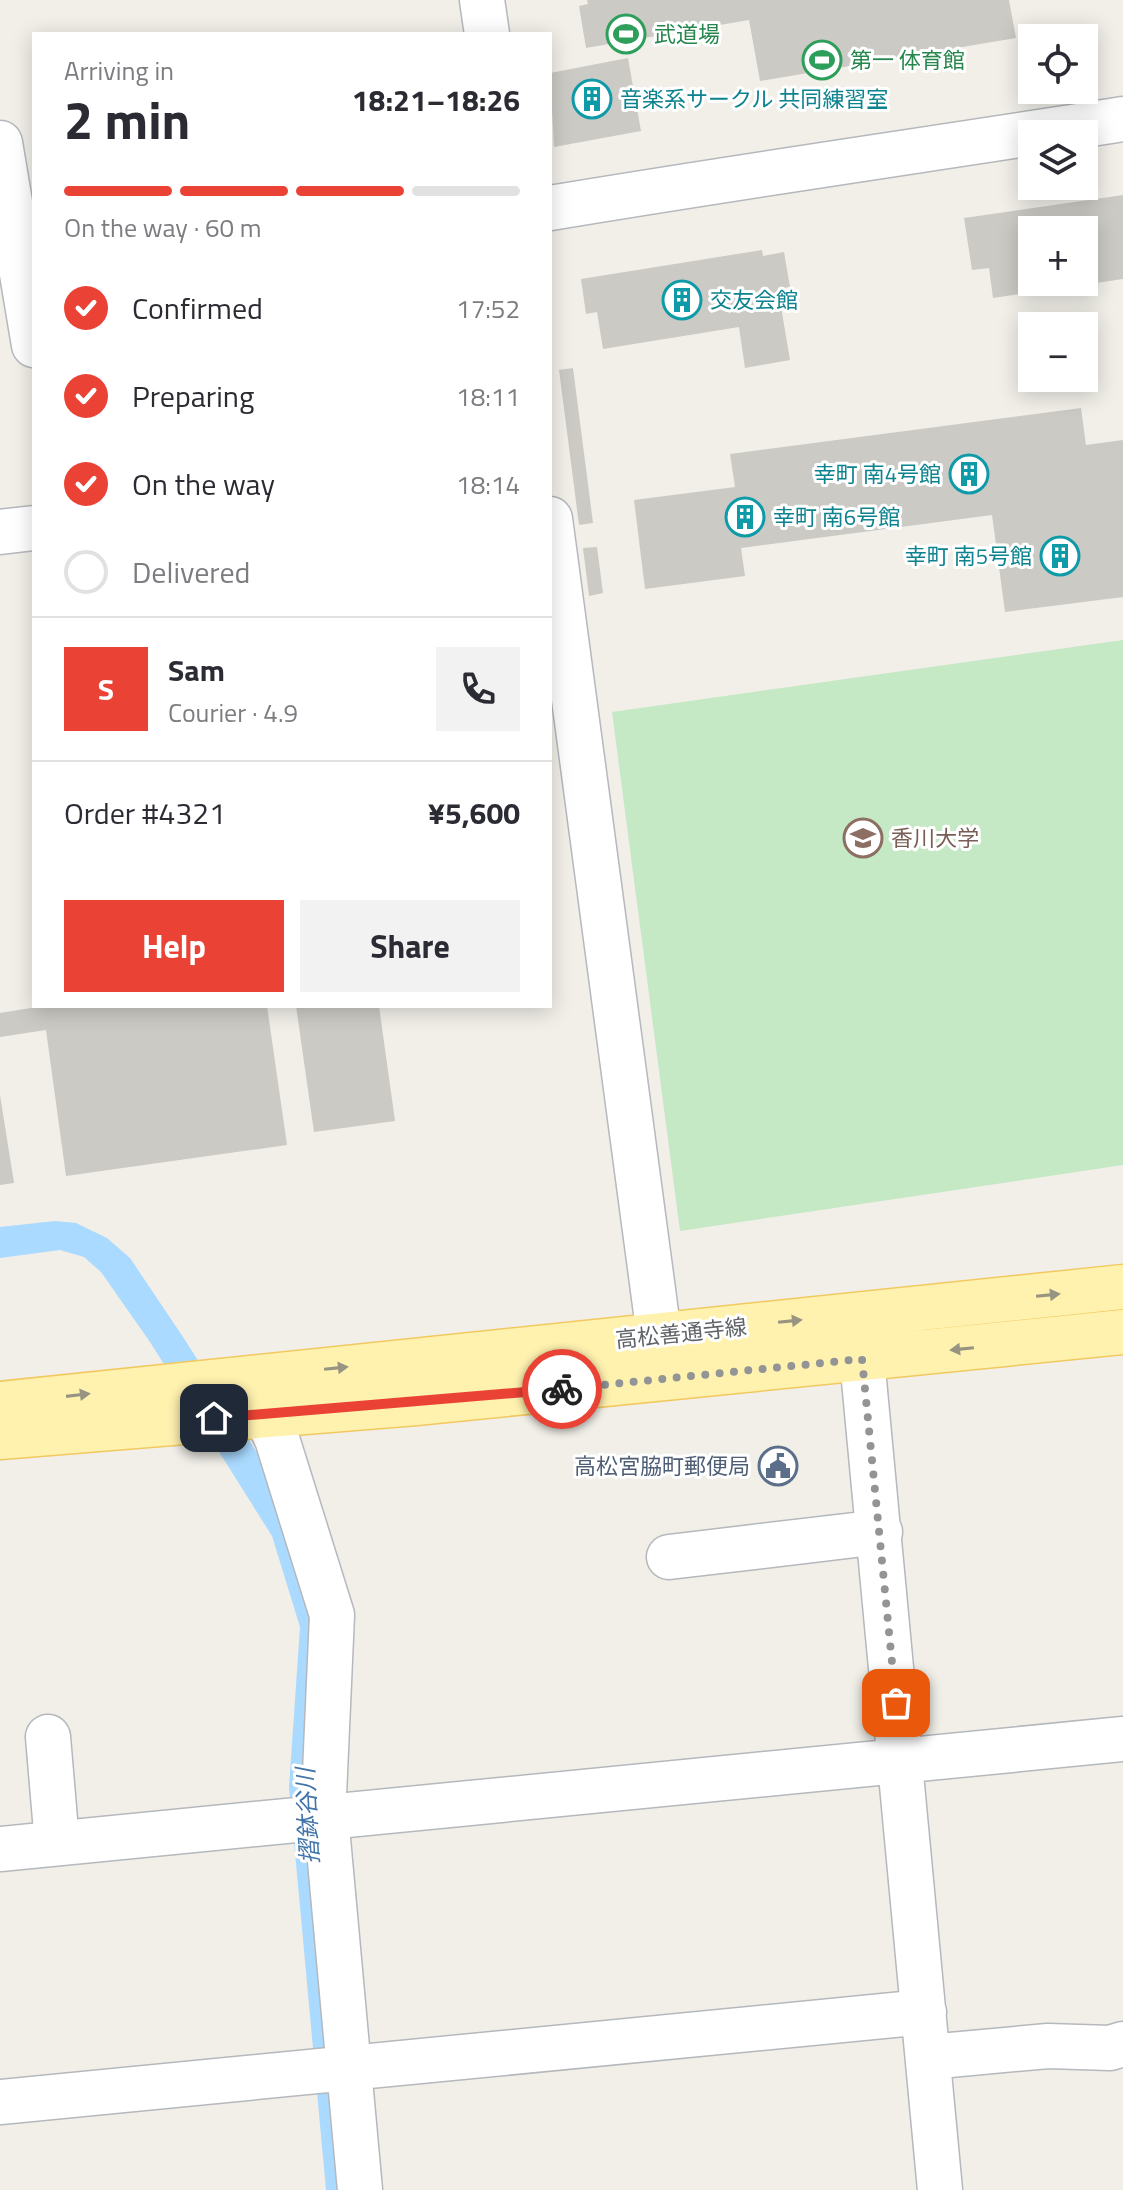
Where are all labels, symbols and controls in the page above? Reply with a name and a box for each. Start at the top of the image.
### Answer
sports icon: 武道場 [605,13,647,55]
place label: 武道場 [654,17,720,51]
map controls [1018,24,1098,392]
button: locate [1018,24,1098,104]
sports icon: 第一 体育館 [801,39,843,81]
place label: 第一 体育館 [850,43,965,77]
text: Arriving in [64,51,174,90]
text: 18:21–18:26 [352,77,520,123]
building icon: 音楽系サークル 共同練習室 [571,78,613,120]
text: 2 min [64,80,190,159]
place label: 音楽系サークル 共同練習室 [620,82,888,116]
button: layers [1018,120,1098,200]
text: On the way · 60 m [64,208,262,247]
button: + [1018,216,1098,296]
building icon: 交友会館 [661,279,703,321]
place label: 交友会館 [710,283,798,317]
text: Confirmed [132,285,263,331]
icon: check [64,286,108,330]
text: 17:52 [456,289,520,328]
button: − [1018,312,1098,392]
text: Preparing [132,373,254,419]
icon: check [64,374,108,418]
text: 18:11 [456,377,520,416]
building icon: 幸町 南4号館 [948,453,990,495]
place label: 幸町 南4号館 [814,457,941,491]
text: On the way [132,461,275,507]
icon: check [64,462,108,506]
text: 18:14 [456,465,520,504]
building icon: 幸町 南6号館 [724,496,766,538]
place label: 幸町 南6号館 [773,500,900,534]
building icon: 幸町 南5号館 [1039,535,1081,577]
place label: 幸町 南5号館 [905,539,1032,573]
text: Delivered [132,549,250,595]
text: Sam [168,647,225,693]
button: phone [436,647,520,731]
text: S [98,666,114,712]
text: Courier · 4.9 [168,693,298,732]
text: Order #4321 [64,790,226,836]
text: ¥5,600 [428,790,520,836]
school or university icon: 香川大学 [842,817,884,859]
place label: 香川大学 [891,821,979,855]
button: Help [64,900,284,992]
button: Share [300,900,520,992]
one-way arrow [1036,1288,1061,1301]
street label: 高松善通寺線 [614,1309,748,1357]
one-way arrow [778,1315,803,1328]
one-way arrow [949,1342,974,1355]
courier [522,1349,602,1429]
one-way arrow [324,1361,349,1374]
icon: bike [540,1367,584,1411]
pin [180,1384,248,1452]
one-way arrow [65,1389,90,1402]
icon: home [192,1396,236,1440]
public building icon: 高松宮脇町郵便局 [757,1445,799,1487]
place label: 高松宮脇町郵便局 [574,1449,750,1483]
pin [862,1669,930,1737]
icon: bag [874,1681,918,1725]
water label: 摺鉢谷川 [286,1764,327,1865]

